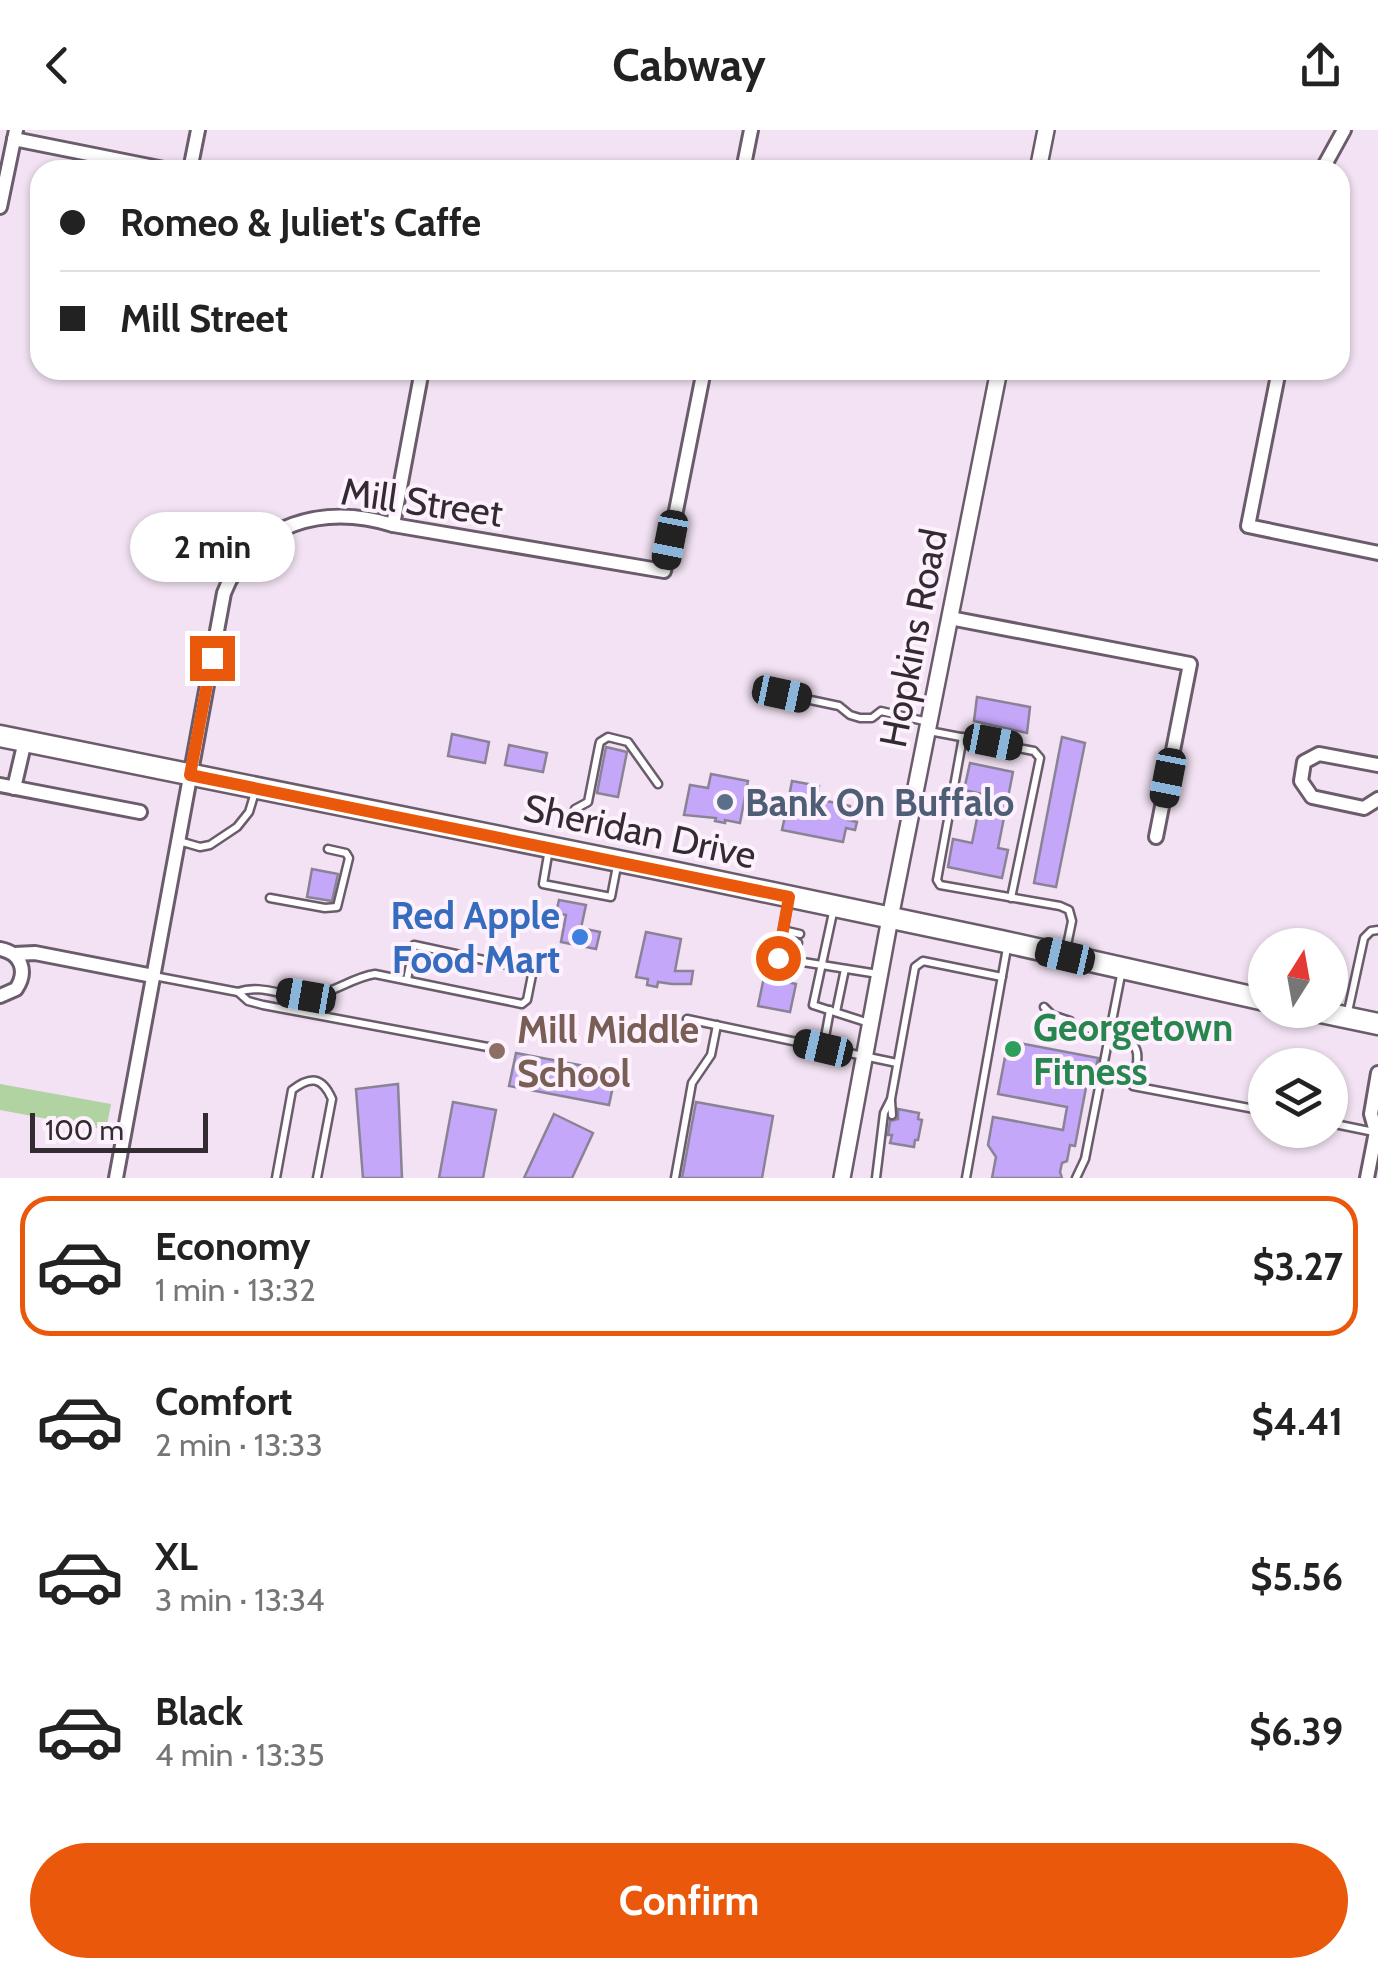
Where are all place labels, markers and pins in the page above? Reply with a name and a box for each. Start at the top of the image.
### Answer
place label: Bank On Buffalo [745,779,1014,826]
marker: Bank On Buffalo [714,791,736,813]
place label: Red Apple Food Mart [391,892,560,983]
marker: Red Apple Food Mart [569,926,591,948]
place label: Georgetown Fitness [1033,1004,1233,1095]
place label: Mill Middle School [517,1006,699,1097]
marker: Georgetown Fitness [1002,1038,1024,1060]
marker: Mill Middle School [486,1040,508,1062]

